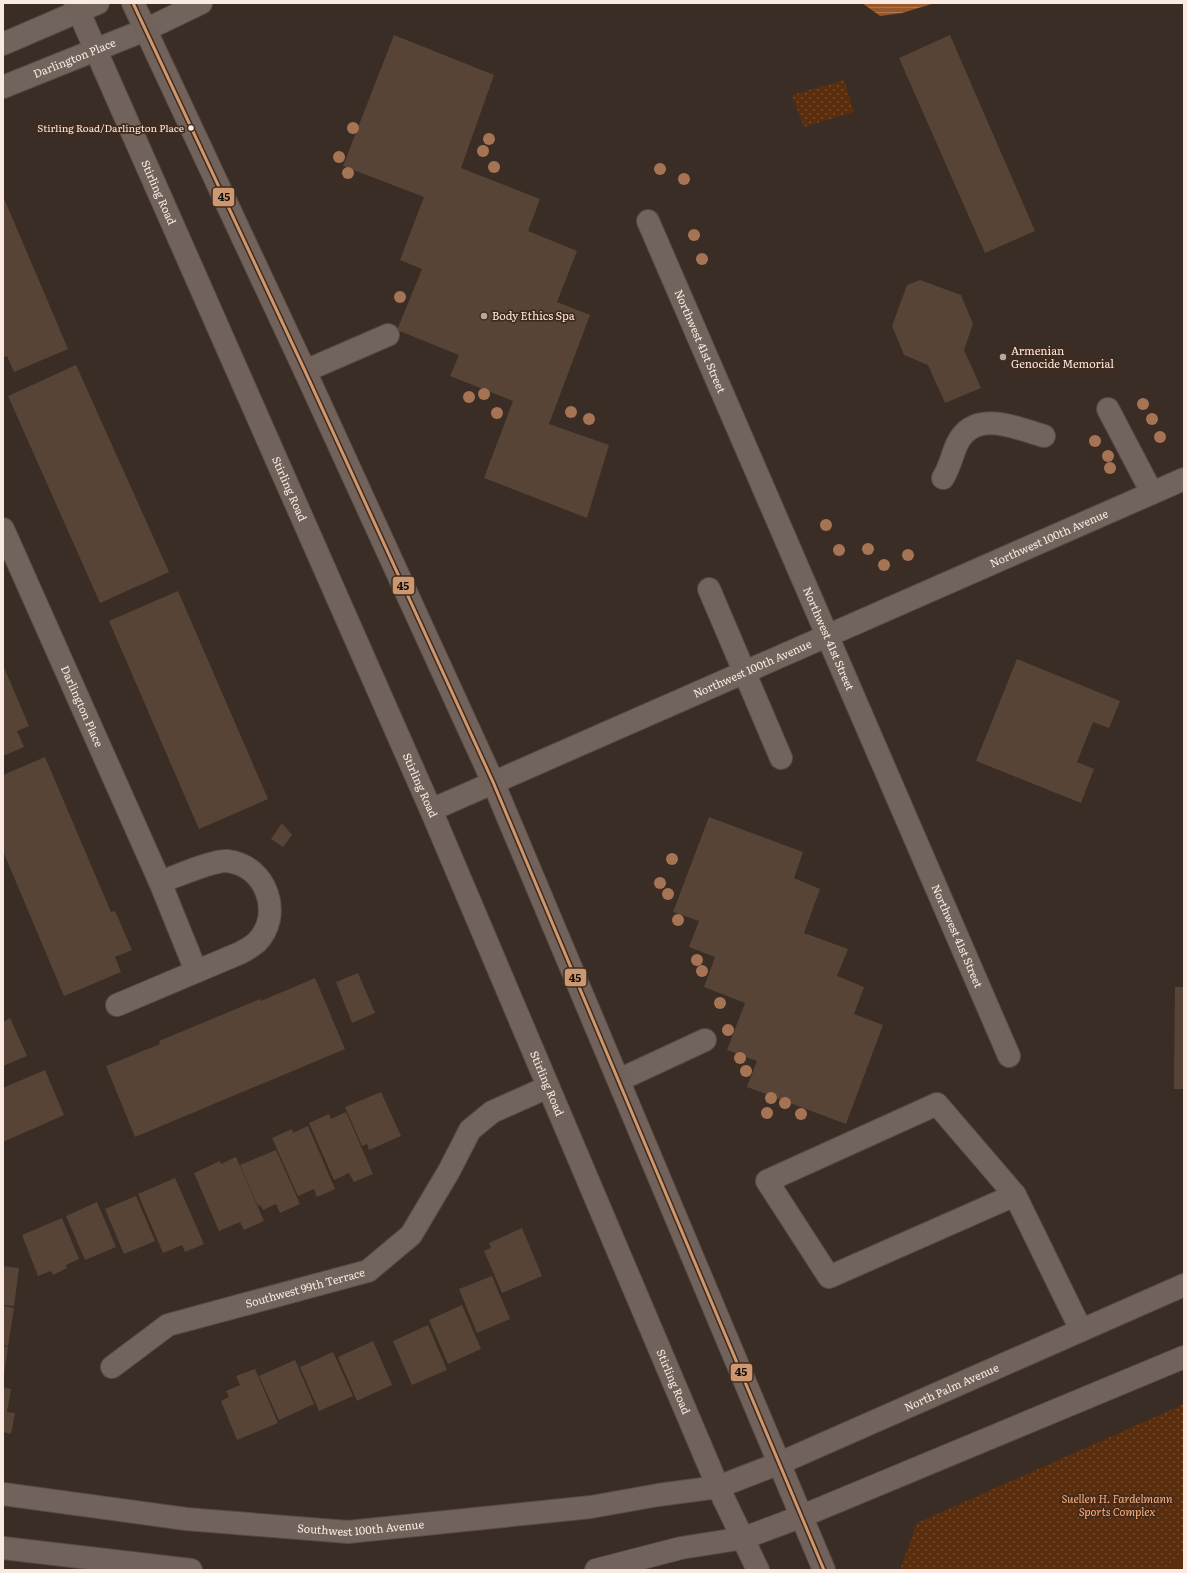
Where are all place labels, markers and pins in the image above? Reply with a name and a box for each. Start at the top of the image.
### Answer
place label: Stirling Road/Darlington Place [37,120,184,135]
marker: Stirling Road/Darlington Place [186,123,196,133]
place label: Body Ethics Spa [492,307,575,323]
marker: Body Ethics Spa [479,311,489,321]
place label: Armenian Genocide Memorial [1011,342,1114,371]
marker: Armenian Genocide Memorial [998,352,1008,362]

